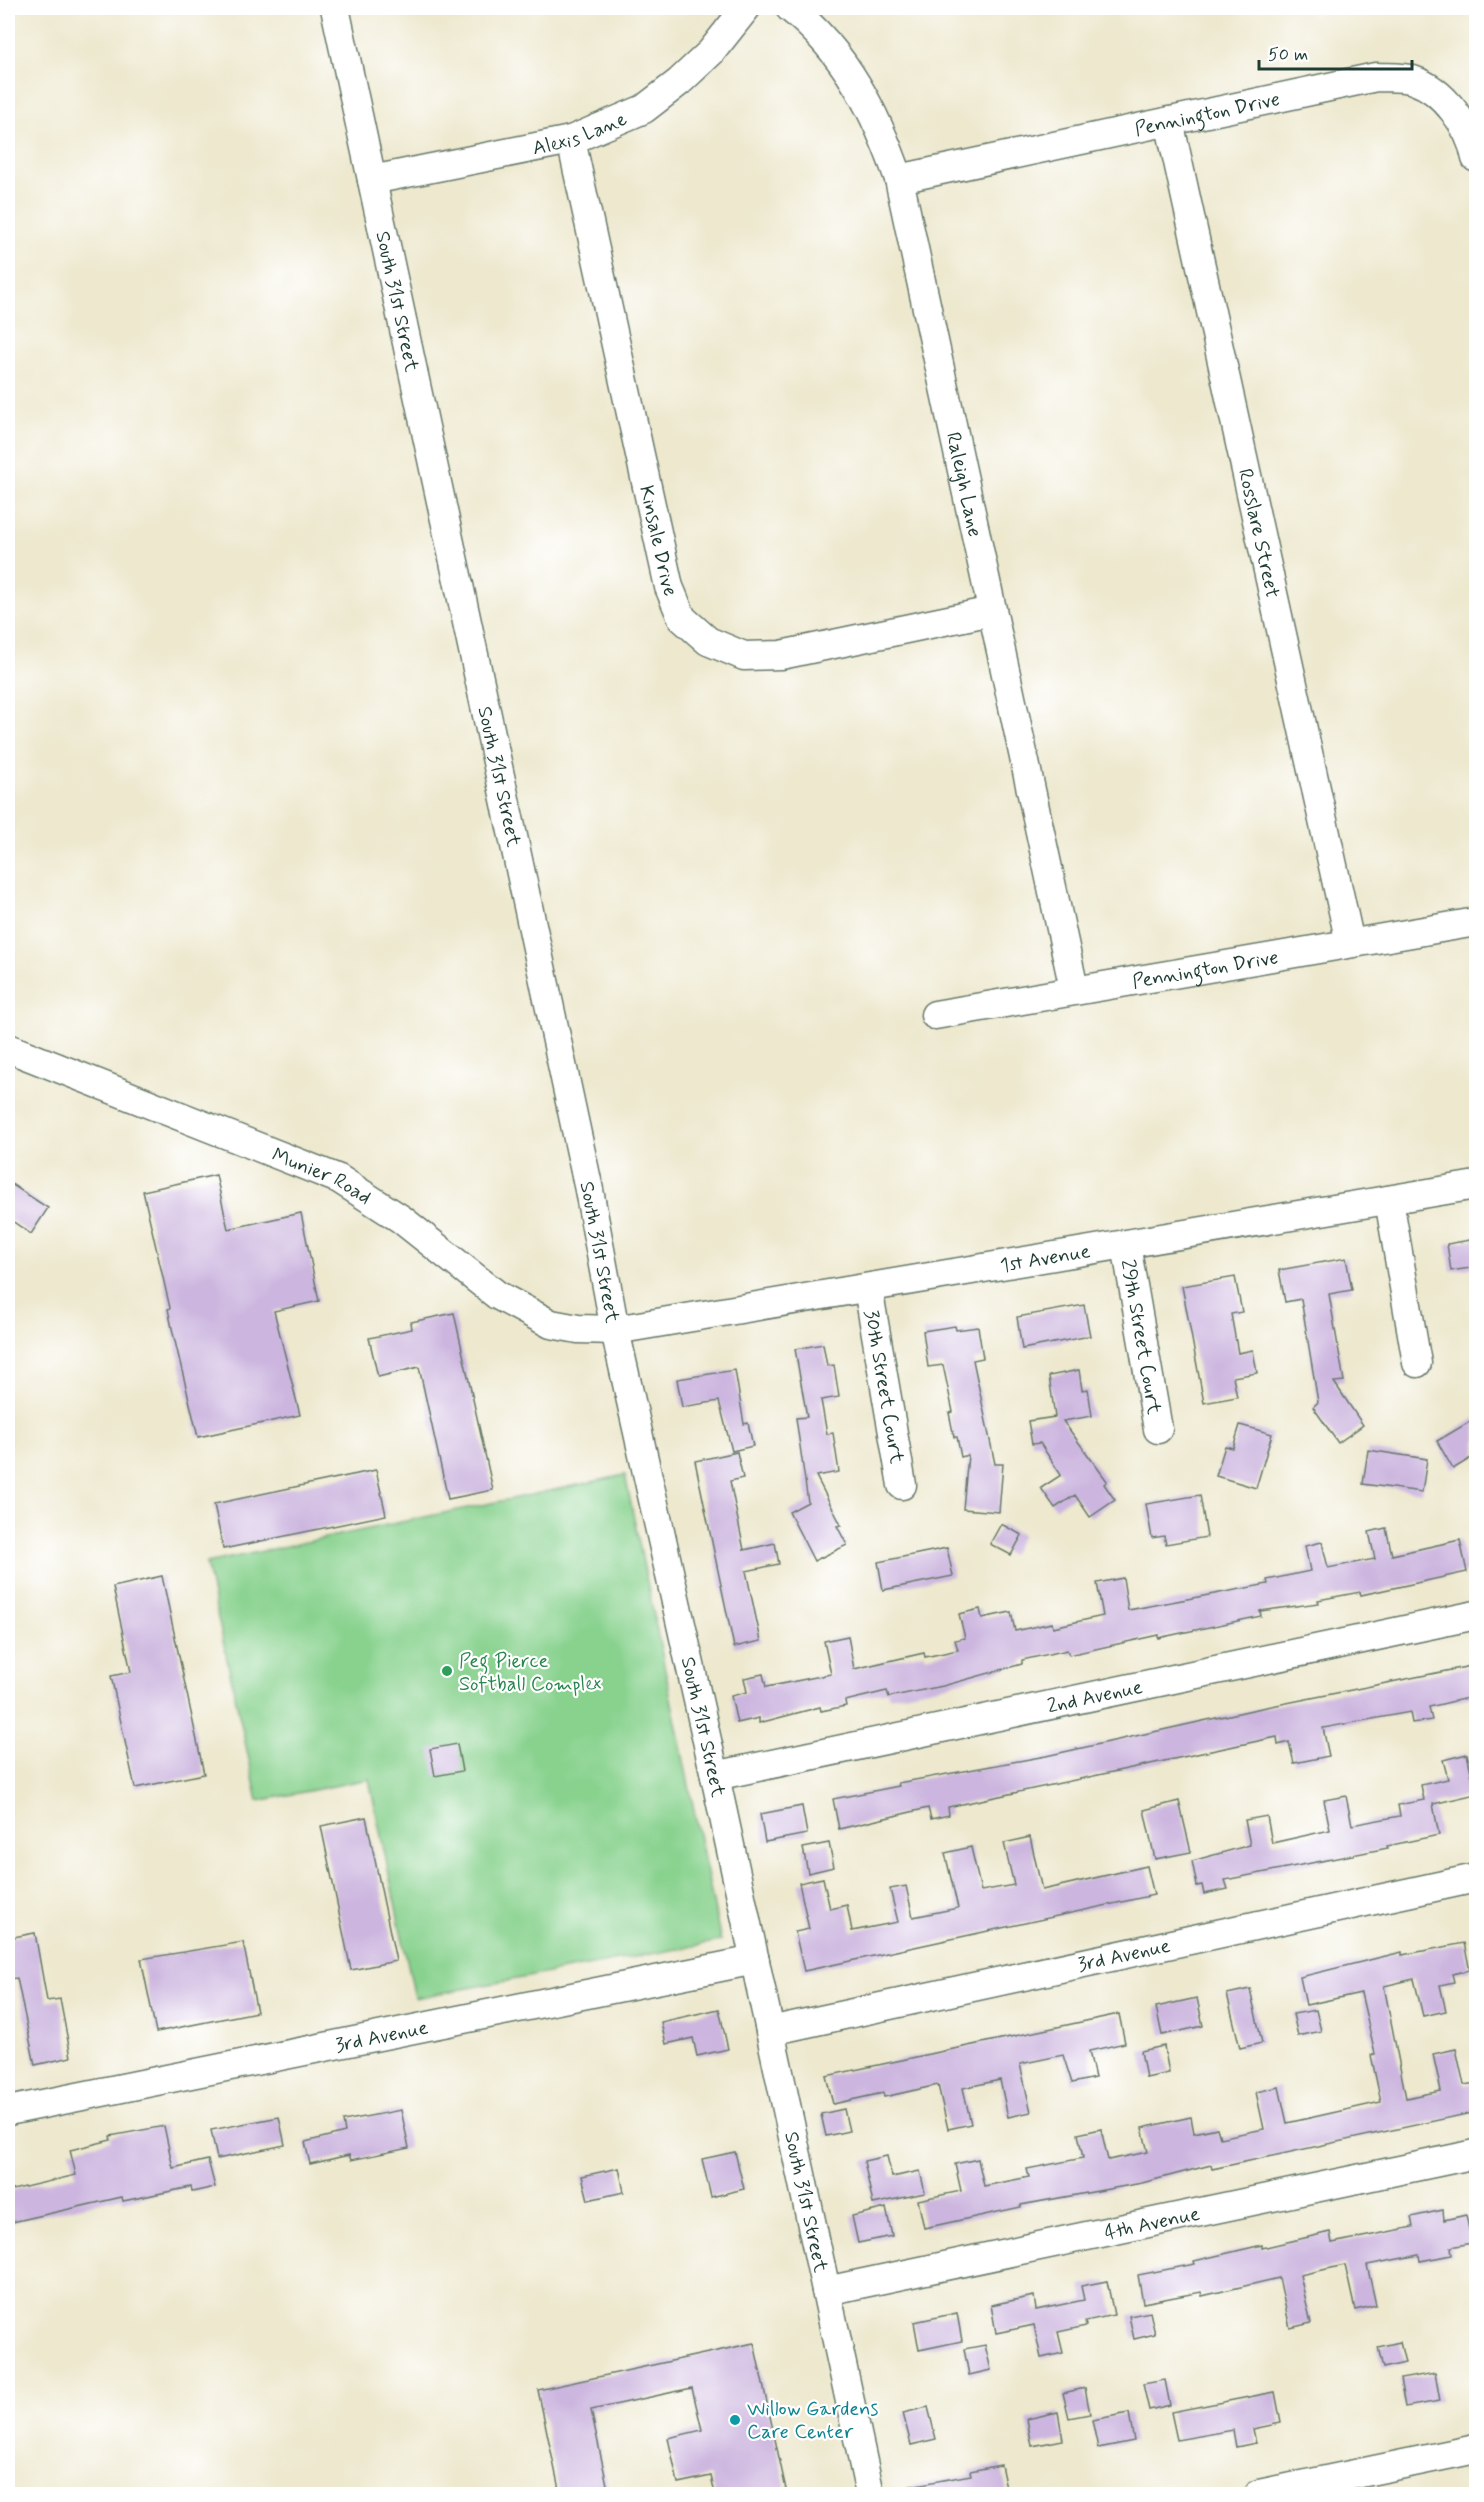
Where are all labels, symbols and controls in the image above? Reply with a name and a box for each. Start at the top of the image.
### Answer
scale bar [1259,33,1412,71]
text: 50 m [1268,43,1308,67]
street label: Pennington Drive [1132,86,1282,143]
street label: Alexis Lane [530,106,631,162]
street label: South 31st Street [368,229,425,375]
street label: Raleigh Lane [939,430,988,540]
street label: Rosslare Street [1231,466,1286,601]
street label: Kinsale Drive [632,483,683,601]
street label: South 31st Street [470,704,527,850]
street label: Pennington Drive [1130,944,1280,996]
street label: Munier Road [268,1142,376,1211]
street label: South 31st Street [573,1179,625,1325]
street label: 1st Avenue [998,1238,1092,1280]
street label: 29th Street Court [1114,1257,1167,1417]
street label: 30th Street Court [857,1308,910,1466]
place label: Peg Pierce Softball Complex [459,1648,601,1698]
street label: South 31st Street [674,1654,731,1800]
marker: Peg Pierce Softball Complex [440,1664,454,1678]
street label: 2nd Avenue [1045,1674,1145,1720]
street label: 3rd Avenue [1075,1933,1173,1979]
street label: 3rd Avenue [333,2014,431,2060]
street label: South 31st Street [777,2129,834,2275]
street label: 4th Avenue [1102,2201,1202,2247]
place label: Willow Gardens Care Center [747,2396,878,2446]
marker: Willow Gardens Care Center [728,2413,742,2427]

